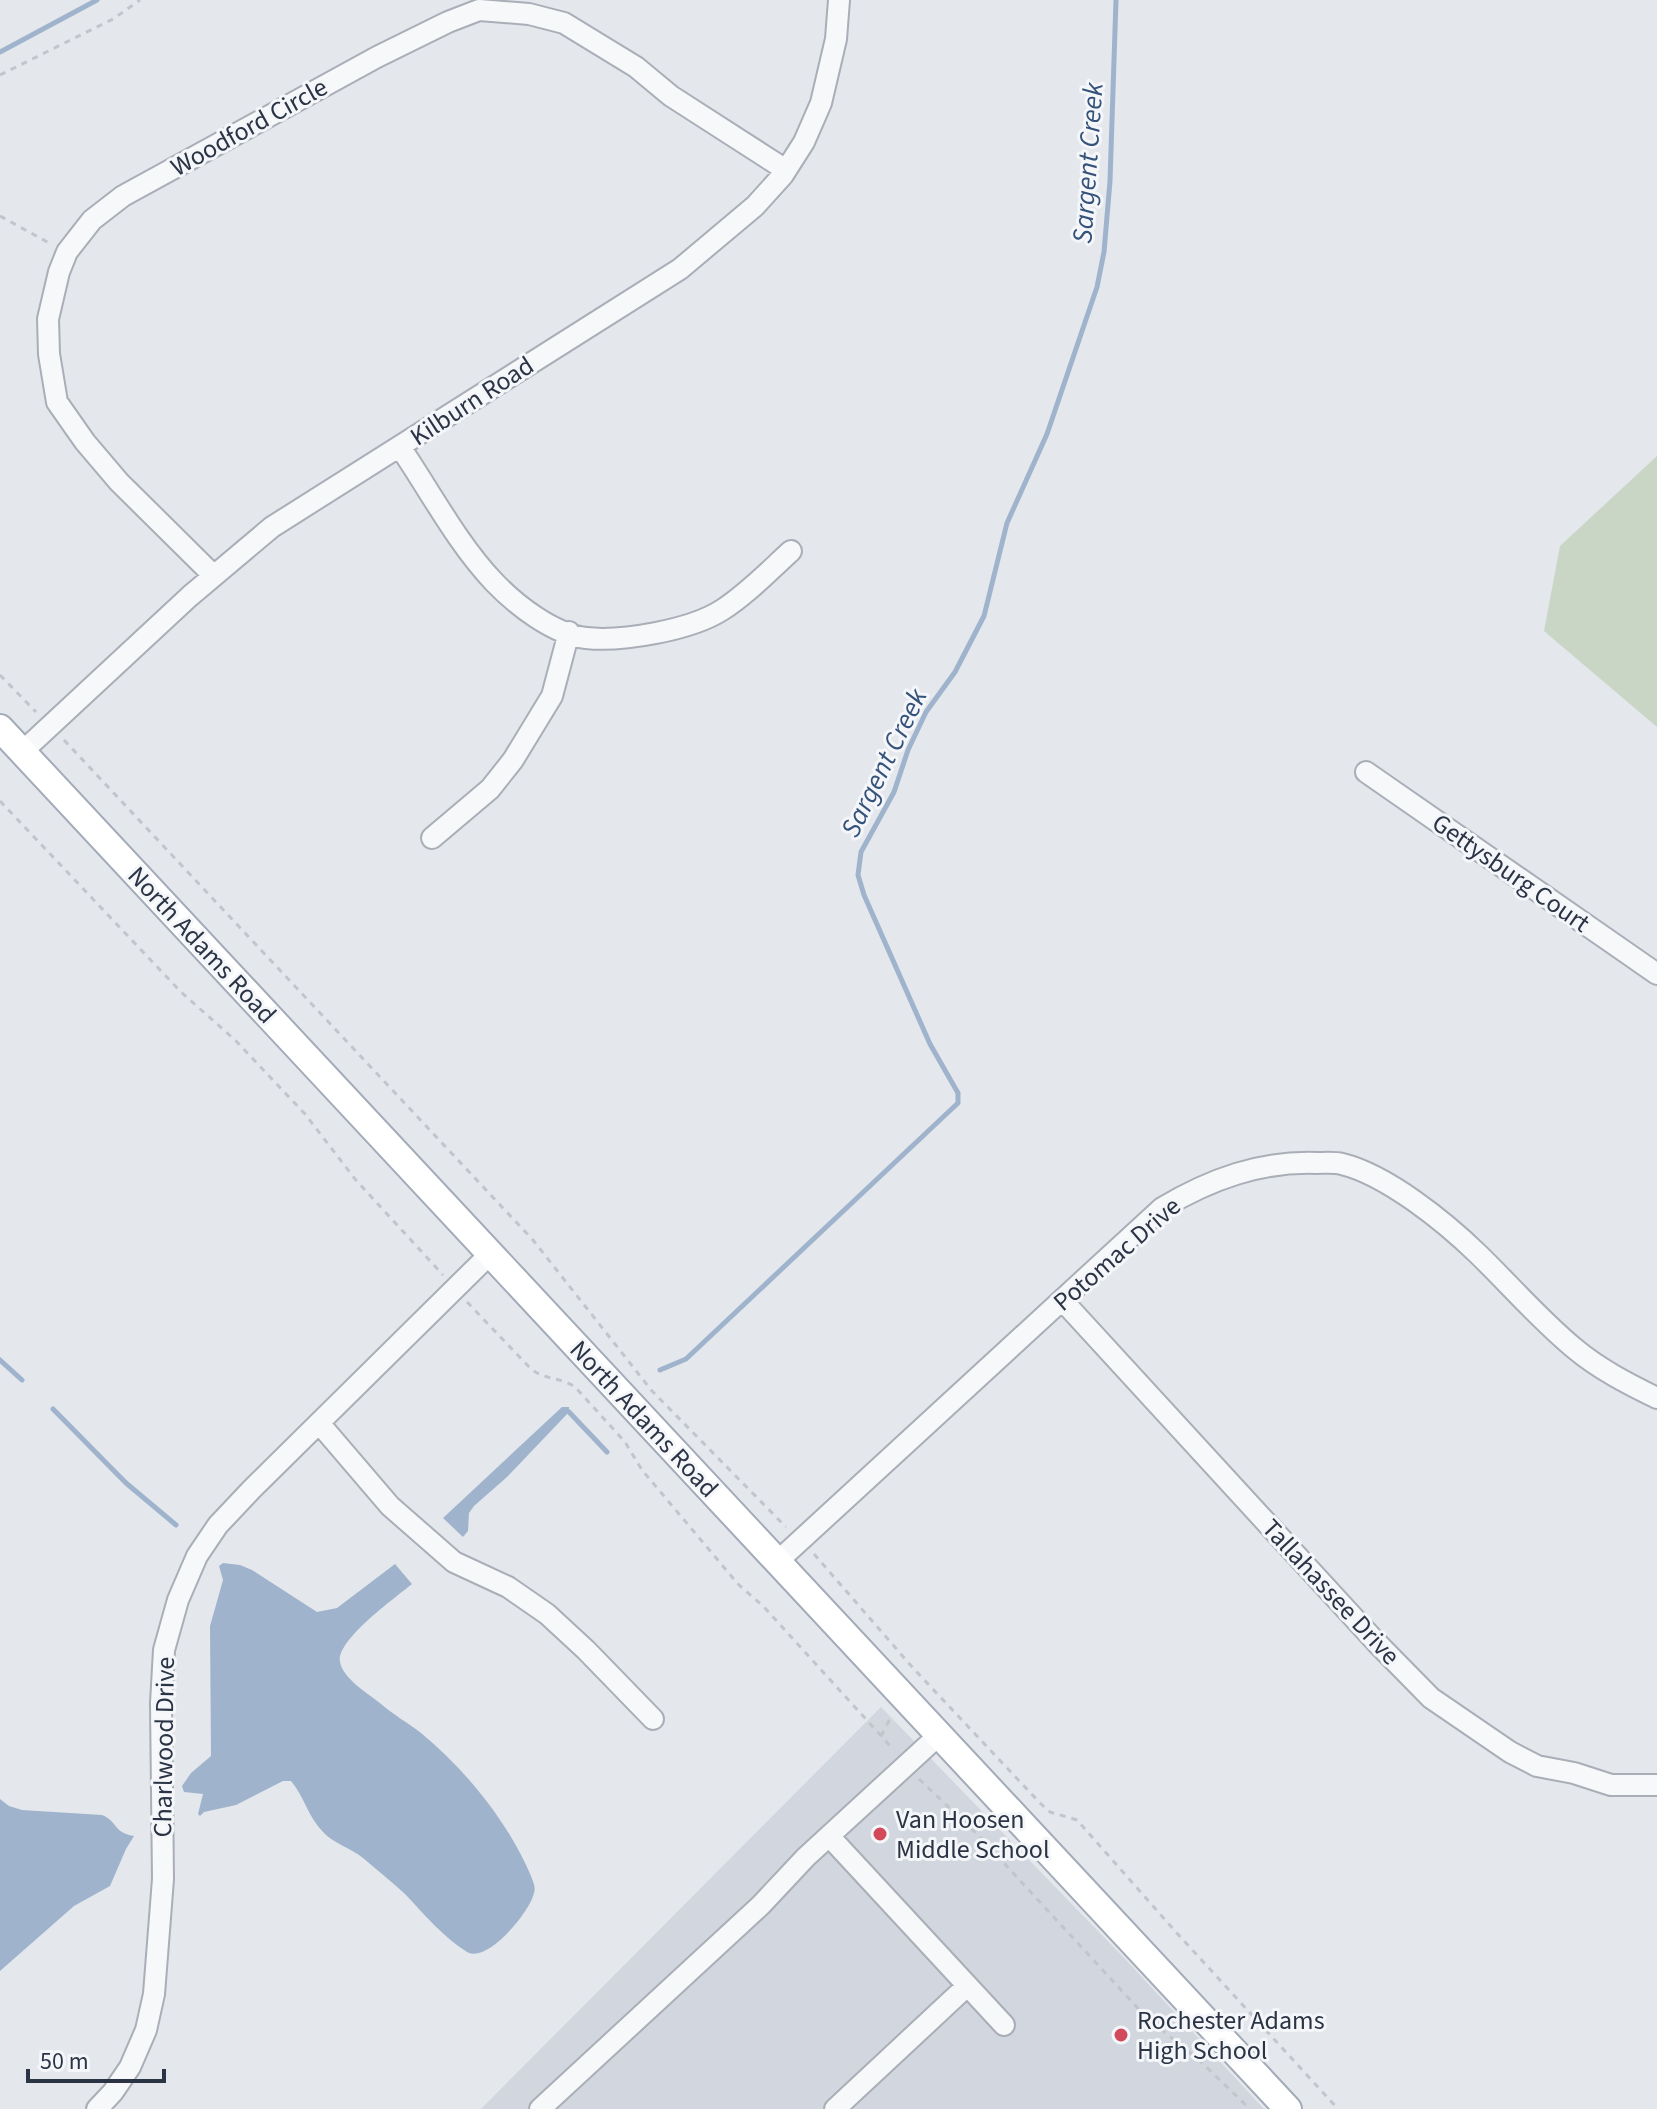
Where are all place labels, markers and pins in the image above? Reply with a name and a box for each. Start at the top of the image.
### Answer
place label: Van Hoosen Middle School [896,1801,1050,1868]
marker: Van Hoosen Middle School [871,1825,889,1843]
place label: Rochester Adams High School [1137,2002,1325,2069]
marker: Rochester Adams High School [1112,2026,1130,2044]

